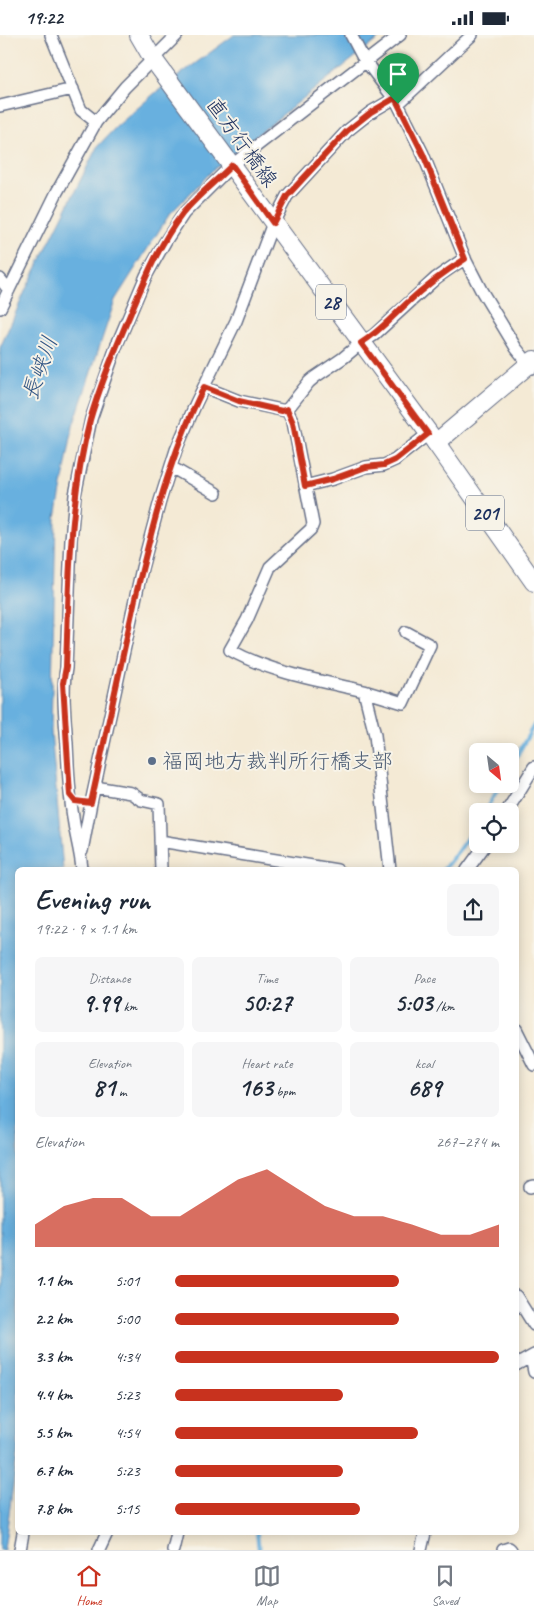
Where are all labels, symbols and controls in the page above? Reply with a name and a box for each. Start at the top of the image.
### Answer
text: 19:22 [25,6,63,30]
pin [377,53,419,104]
icon: arrive [384,60,412,88]
street label: 直方行橋線 [201,92,283,192]
road number: 28 [316,285,346,319]
water label: 長峡川 [16,332,64,404]
road number: 201 [466,495,504,531]
north arrow [469,743,519,793]
map controls [469,743,519,853]
place label: 福岡地方裁判所行橋支部 [162,748,393,774]
marker: 福岡地方裁判所行橋支部 [146,755,158,767]
button: locate [469,803,519,853]
text: Evening run [35,882,150,917]
button: share [447,884,499,936]
text: 19:22 · 9 × 1.1 km [35,919,137,939]
text: Distance [89,970,131,987]
text: Time [256,970,278,987]
text: Pace [414,970,435,987]
text: 9.99 [82,987,120,1019]
text: 50:27 [242,987,292,1019]
text: 5:03 [394,987,433,1019]
text: km [120,998,137,1015]
text: /km [433,998,454,1015]
text: Elevation [88,1055,131,1072]
text: Heart rate [241,1055,293,1072]
text: kcal [415,1055,434,1072]
text: 81 [93,1072,115,1104]
text: 163 [239,1072,273,1104]
text: 689 [407,1072,441,1104]
text: m [115,1083,127,1100]
text: bpm [273,1083,295,1100]
text: Elevation [35,1132,84,1152]
text: 267–274 m [436,1132,499,1152]
text: 1.1 km [35,1271,72,1291]
text: 5:01 [115,1271,140,1291]
text: 2.2 km [35,1309,72,1329]
text: 5:00 [115,1309,140,1329]
text: 3.3 km [35,1347,72,1367]
text: 4:34 [115,1347,140,1367]
text: 4.4 km [35,1385,72,1405]
text: 5:23 [115,1385,140,1405]
text: 5.5 km [35,1423,72,1443]
text: 4:54 [115,1423,140,1443]
text: 6.7 km [35,1461,73,1481]
text: 5:23 [115,1461,140,1481]
text: 7.8 km [35,1499,72,1519]
text: 5:15 [115,1499,140,1519]
tab: Home [75,1562,103,1609]
tab: Map [253,1562,281,1609]
tab: Saved [431,1562,459,1609]

